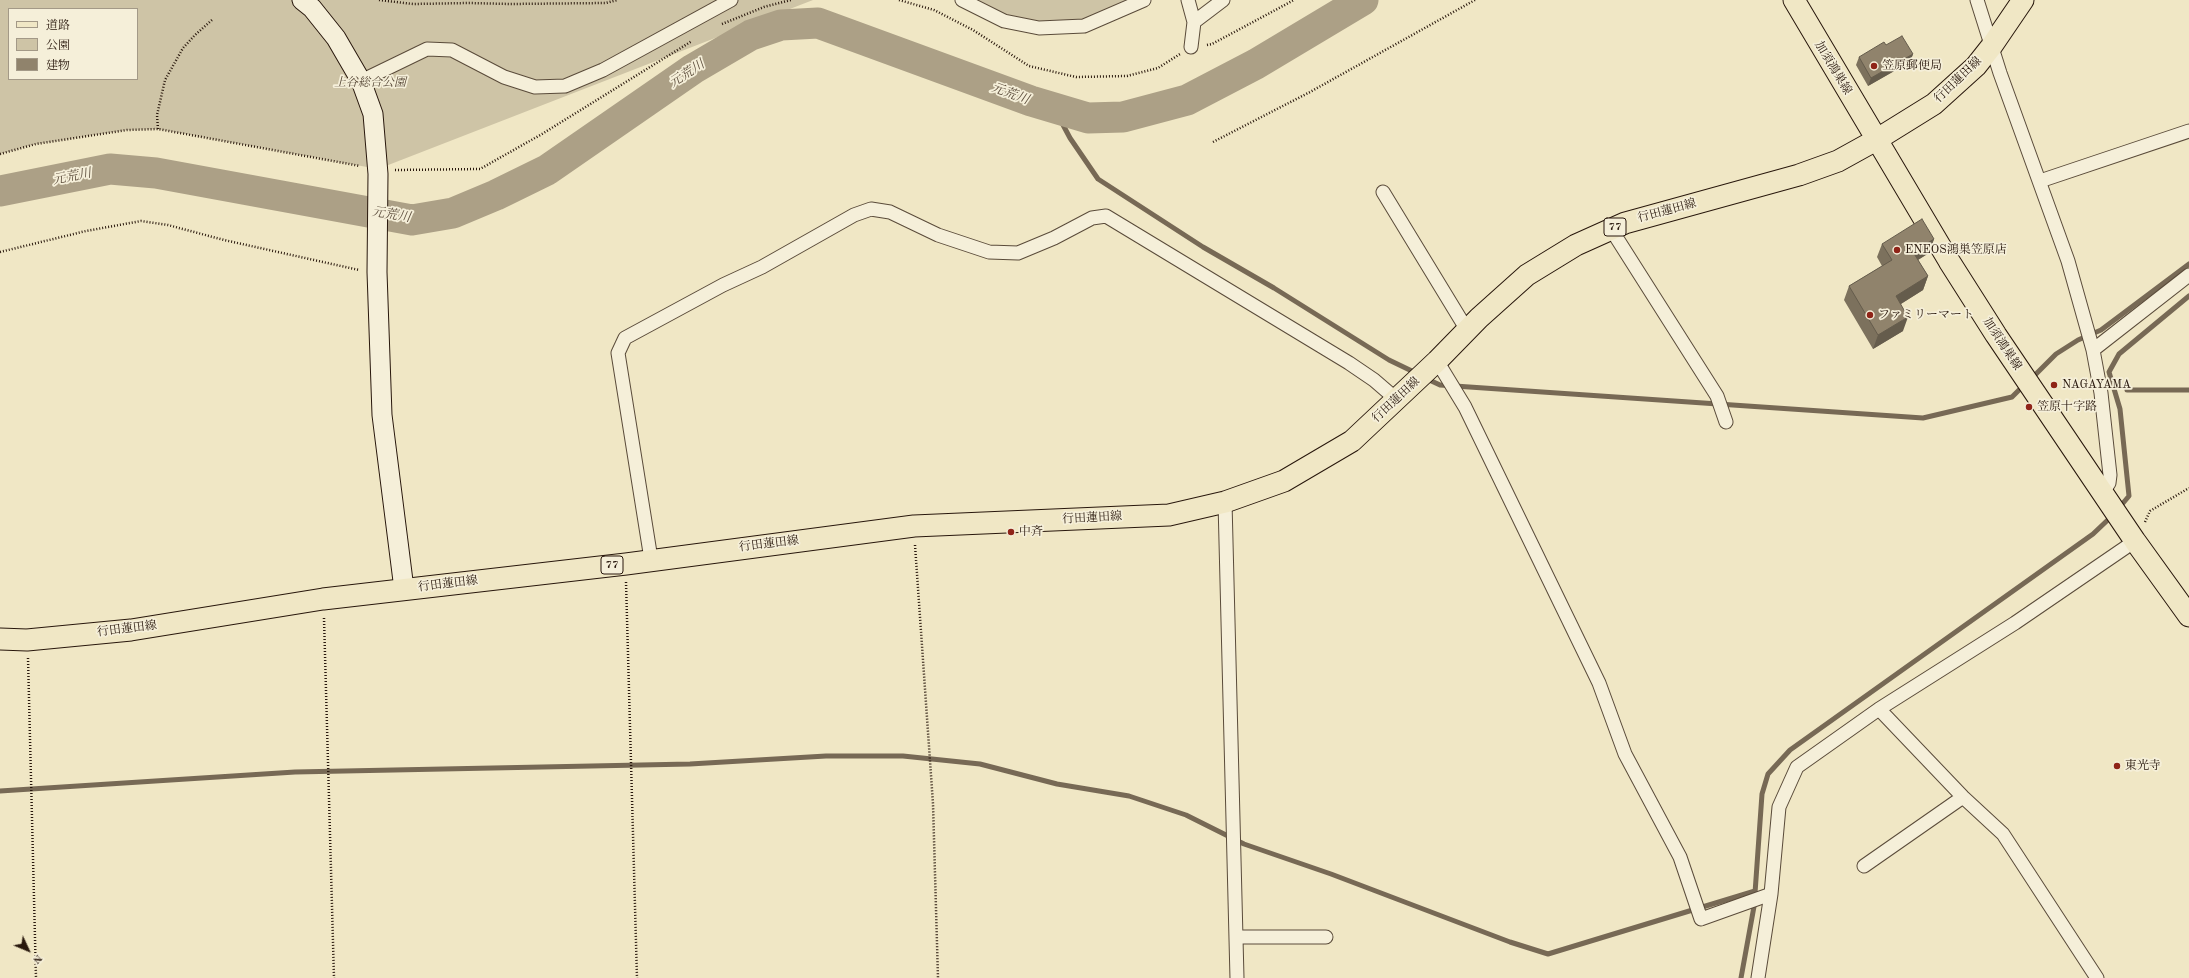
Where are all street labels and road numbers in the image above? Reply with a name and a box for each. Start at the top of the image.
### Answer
street label: 加須鴻巣線 [1811,39,1855,97]
street label: 行田蓮田線 [1931,54,1985,106]
street label: 行田蓮田線 [1636,196,1698,226]
road number: 77 [1604,218,1626,236]
street label: 加須鴻巣線 [1980,315,2024,373]
street label: 行田蓮田線 [1369,374,1423,426]
street label: 行田蓮田線 [1062,509,1122,527]
street label: 行田蓮田線 [738,533,800,555]
road number: 77 [601,556,623,574]
street label: 行田蓮田線 [417,573,479,595]
street label: 行田蓮田線 [96,618,158,640]

